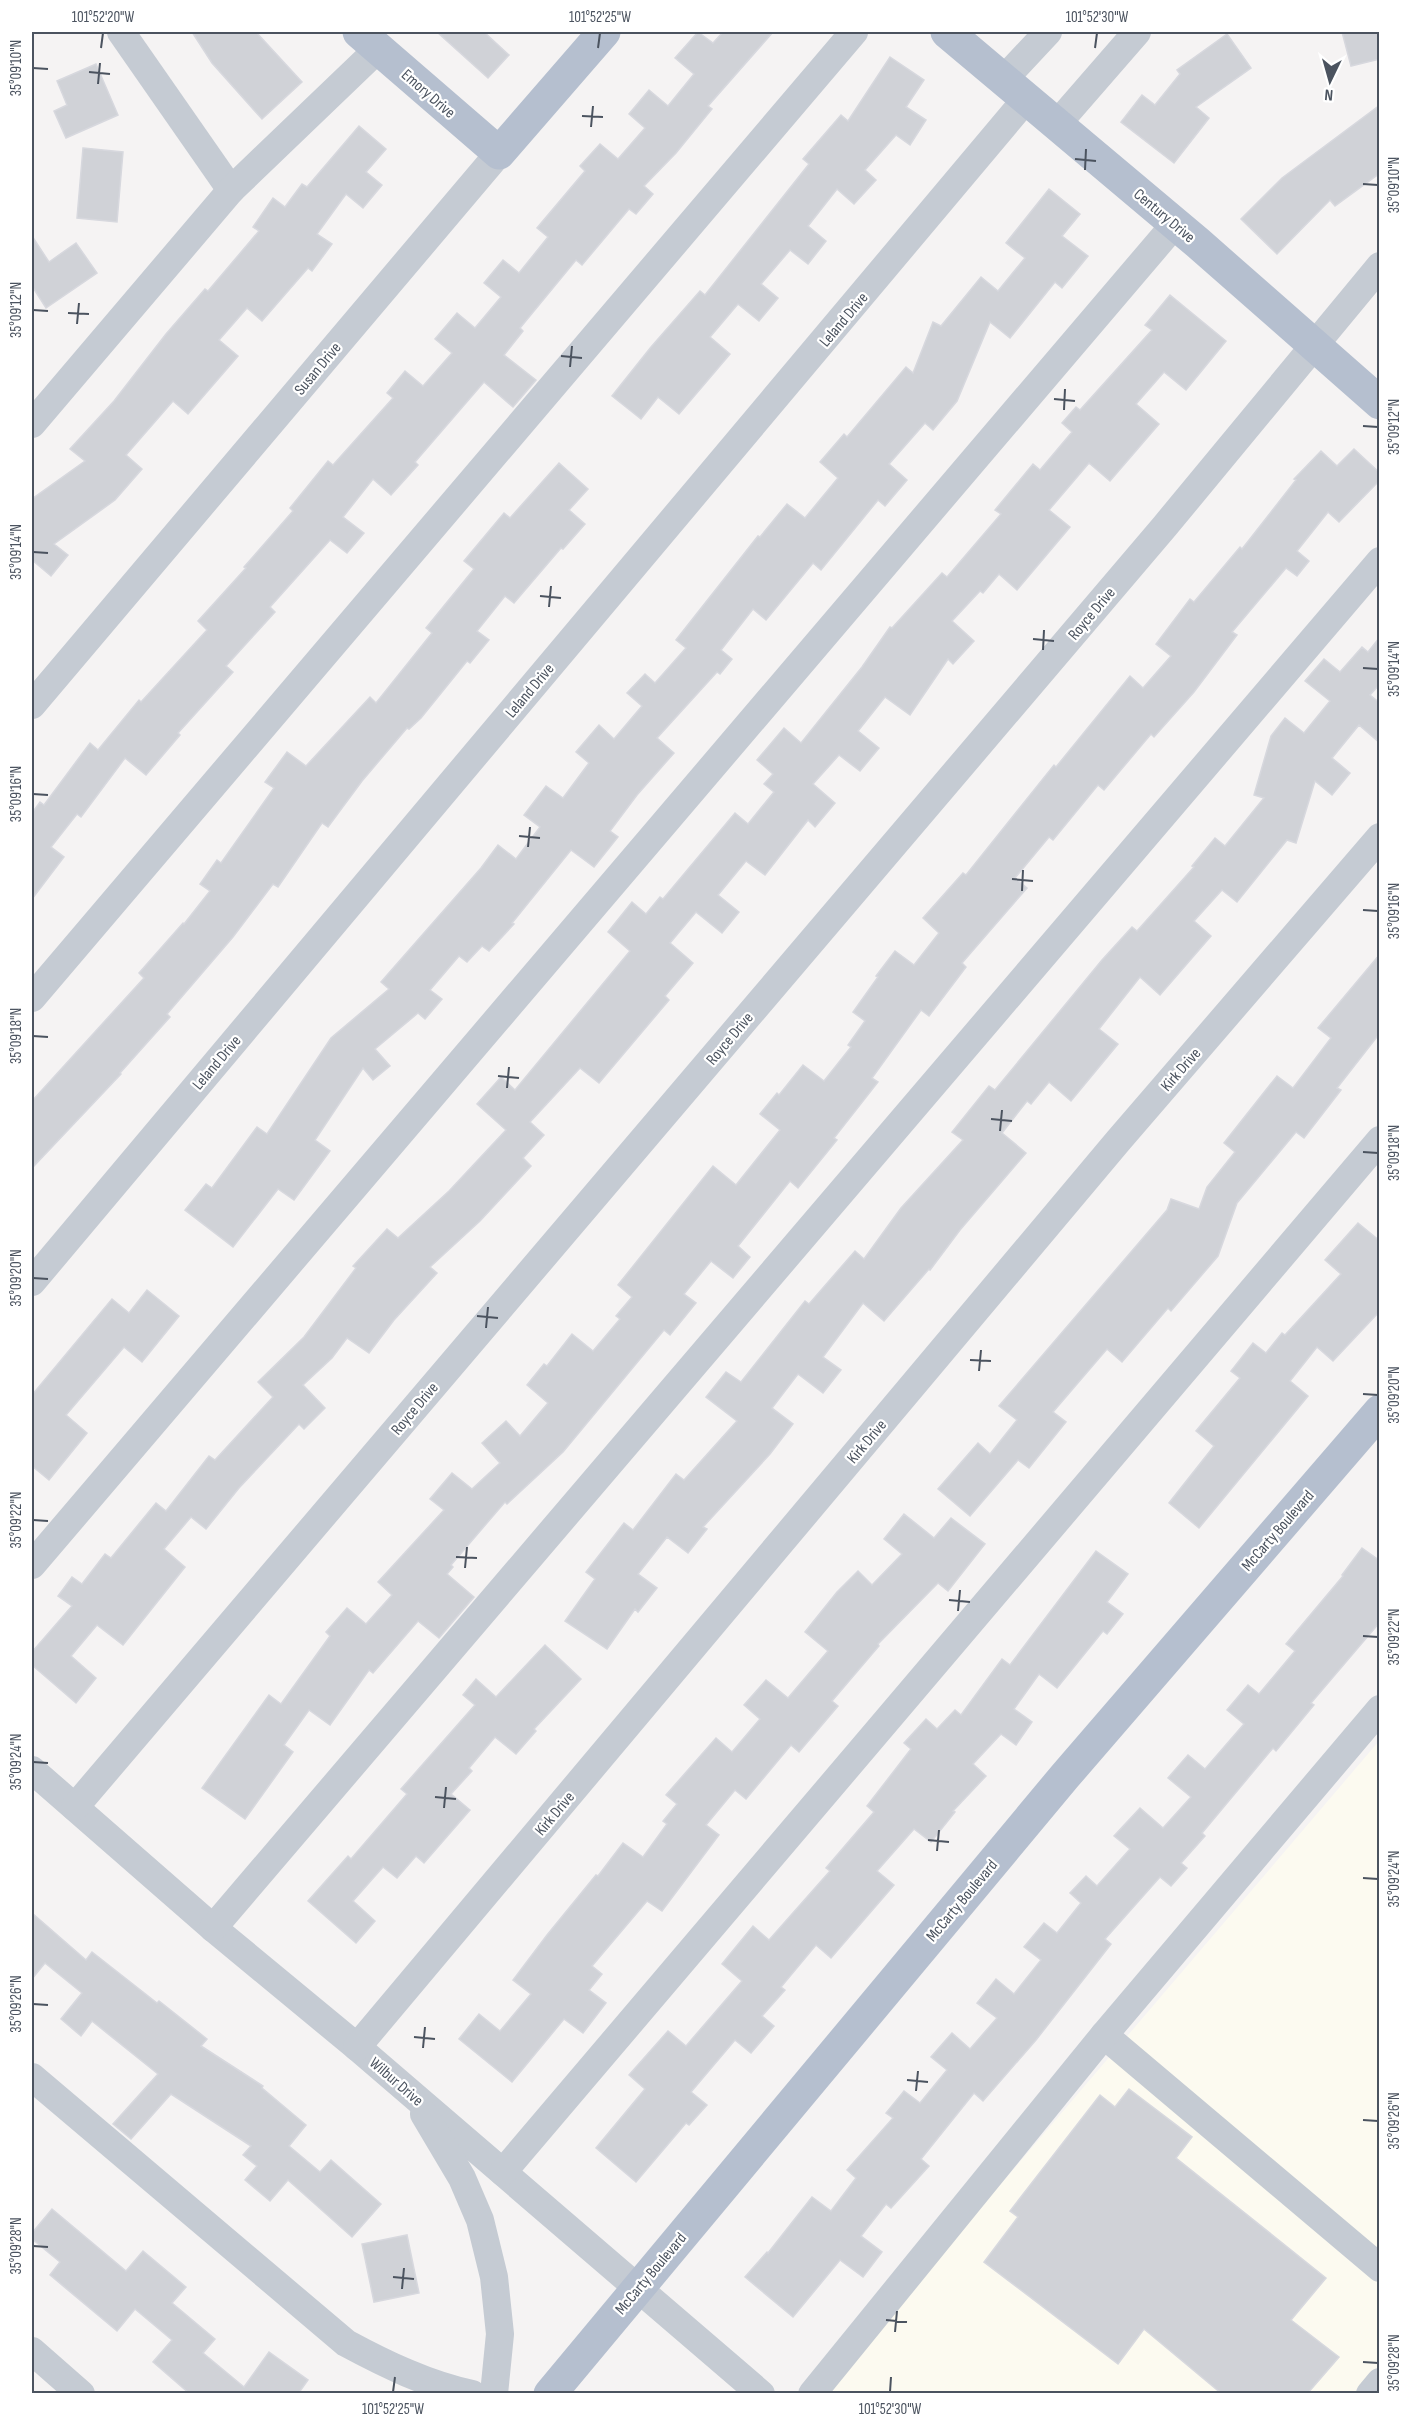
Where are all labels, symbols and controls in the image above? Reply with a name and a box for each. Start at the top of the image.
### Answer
text: 101°52'20"W [72,8,135,27]
text: 101°52'25"W [569,8,631,27]
text: 101°52'30"W [1066,8,1129,27]
text: 35°09'10"N [7,40,26,96]
north arrow [1300,51,1360,111]
street label: Emory Drive [397,66,459,123]
text: N [1324,85,1334,104]
text: 35°09'10"N [1385,157,1404,213]
street label: Century Drive [1130,185,1198,247]
text: 35°09'12"N [7,282,26,338]
street label: Leland Drive [816,289,872,351]
street label: Susan Drive [291,339,346,399]
text: 35°09'12"N [1385,399,1404,455]
text: 35°09'14"N [7,524,26,580]
street label: Royce Drive [1065,584,1120,644]
text: 35°09'14"N [1385,641,1404,697]
street label: Leland Drive [502,660,558,722]
text: 35°09'16"N [7,766,26,822]
text: 35°09'16"N [1385,883,1404,939]
text: 35°09'18"N [7,1008,26,1064]
street label: Royce Drive [703,1009,758,1069]
street label: Leland Drive [189,1032,245,1094]
street label: Kirk Drive [1157,1044,1205,1096]
text: 35°09'18"N [1385,1125,1404,1181]
text: 35°09'20"N [7,1249,26,1307]
text: 35°09'20"N [1385,1366,1404,1424]
street label: Royce Drive [388,1379,443,1439]
street label: Kirk Drive [843,1416,891,1468]
street label: McCarty Boulevard [1238,1487,1318,1575]
text: 35°09'22"N [7,1492,26,1548]
text: 35°09'22"N [1385,1609,1404,1665]
text: 35°09'24"N [7,1734,26,1790]
street label: Kirk Drive [531,1788,579,1840]
text: 35°09'24"N [1385,1851,1404,1907]
street label: McCarty Boulevard [922,1856,1002,1946]
text: 35°09'26"N [7,1975,26,2033]
street label: Wilbur Drive [365,2054,427,2111]
text: 35°09'26"N [1385,2092,1404,2150]
text: 35°09'28"N [7,2217,26,2275]
street label: McCarty Boulevard [611,2229,691,2319]
text: 35°09'28"N [1385,2334,1404,2392]
text: 101°52'25"W [362,2400,424,2419]
text: 101°52'30"W [859,2400,922,2419]

